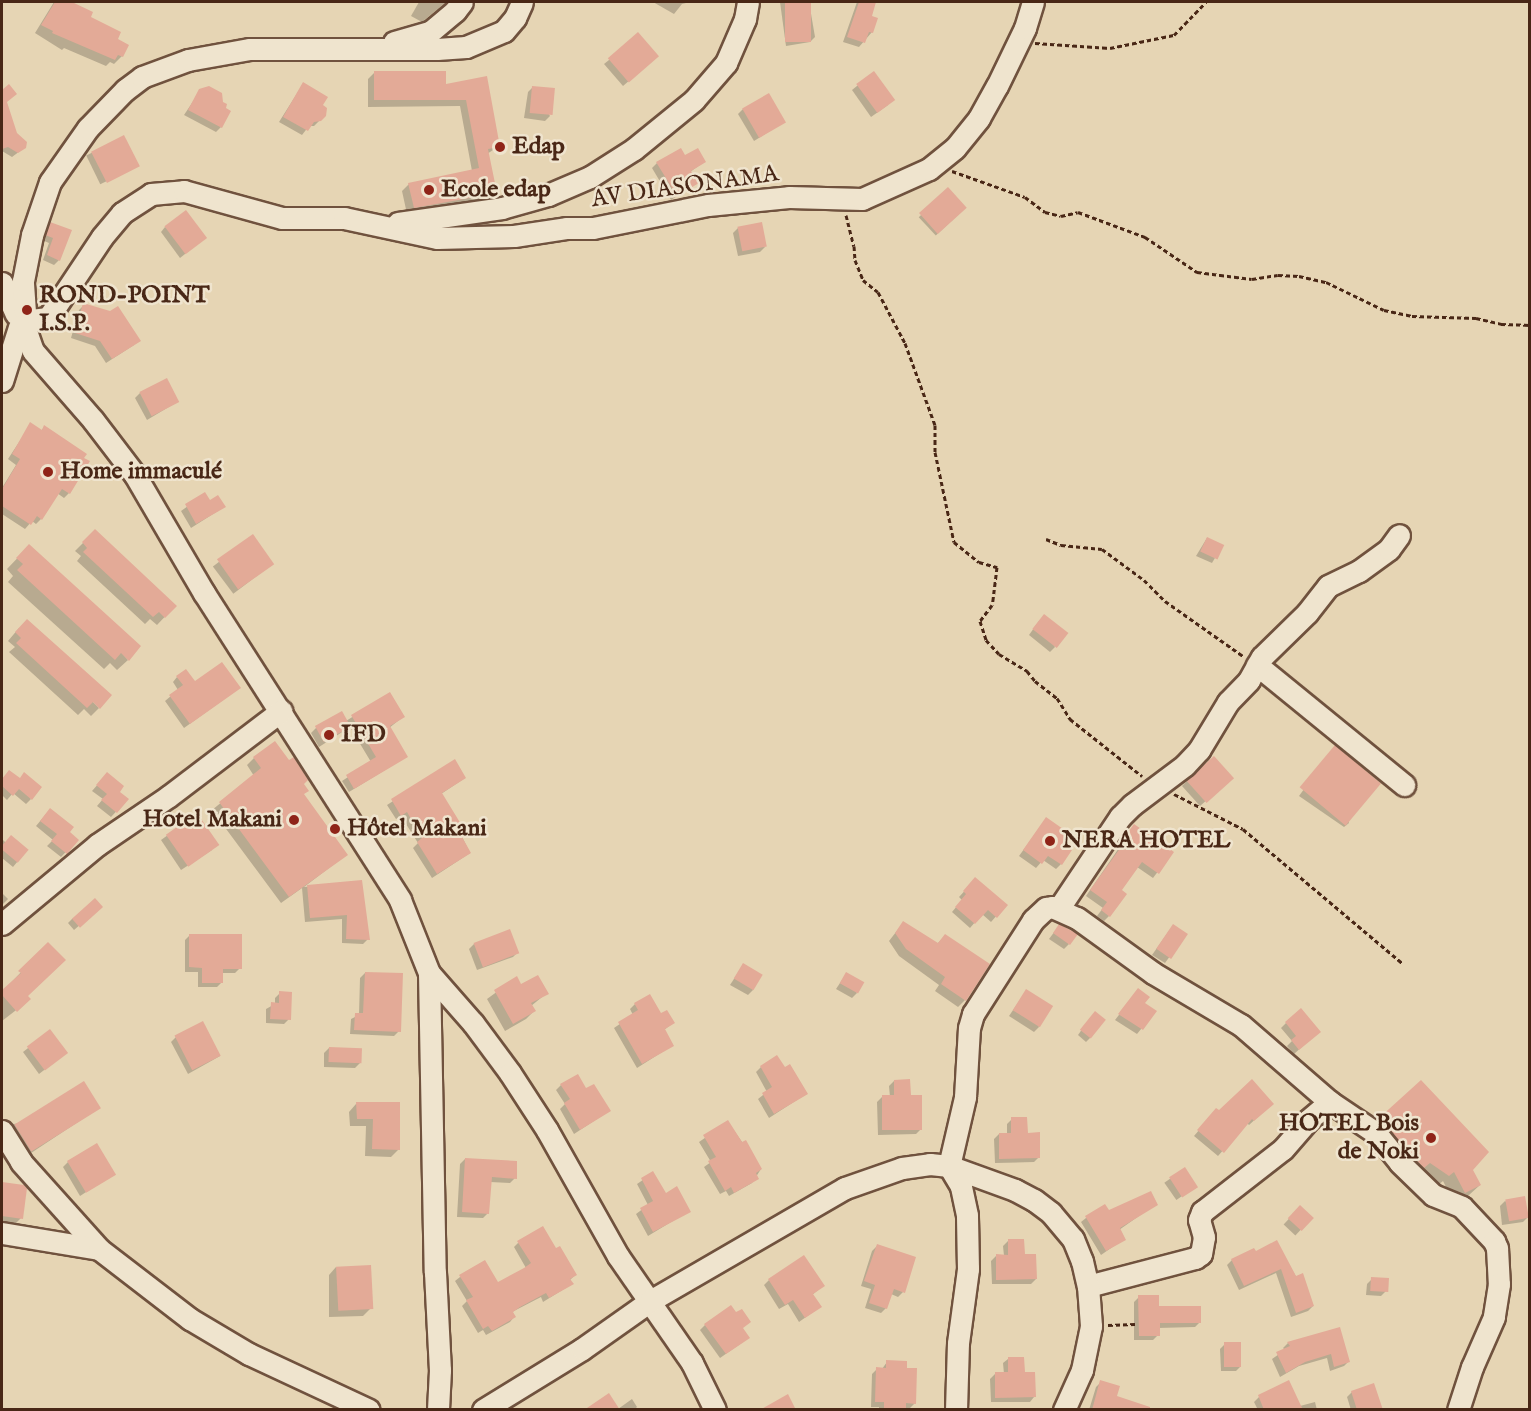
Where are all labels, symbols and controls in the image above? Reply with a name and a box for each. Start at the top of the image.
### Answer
place label: Edap [512,133,565,161]
marker: Edap [493,140,507,154]
street label: AV DIASONAMA [590,160,780,214]
place label: Ecole edap [441,176,551,204]
marker: Ecole edap [422,183,436,197]
place label: ROND-POINT I.S.P. [39,282,210,338]
marker: ROND-POINT I.S.P. [20,303,34,317]
place label: Home immaculé [60,458,222,486]
marker: Home immaculé [41,465,55,479]
place label: IFD [341,721,386,749]
marker: IFD [322,728,336,742]
place label: Hotel Makani [142,806,282,834]
marker: Hotel Makani [287,813,301,827]
place label: Hôtel Makani [347,815,487,843]
marker: Hôtel Makani [328,822,342,836]
place label: NERA HOTEL [1062,827,1230,855]
marker: NERA HOTEL [1043,834,1057,848]
place label: HOTEL Bois de Noki [1279,1110,1419,1166]
marker: HOTEL Bois de Noki [1424,1131,1438,1145]

